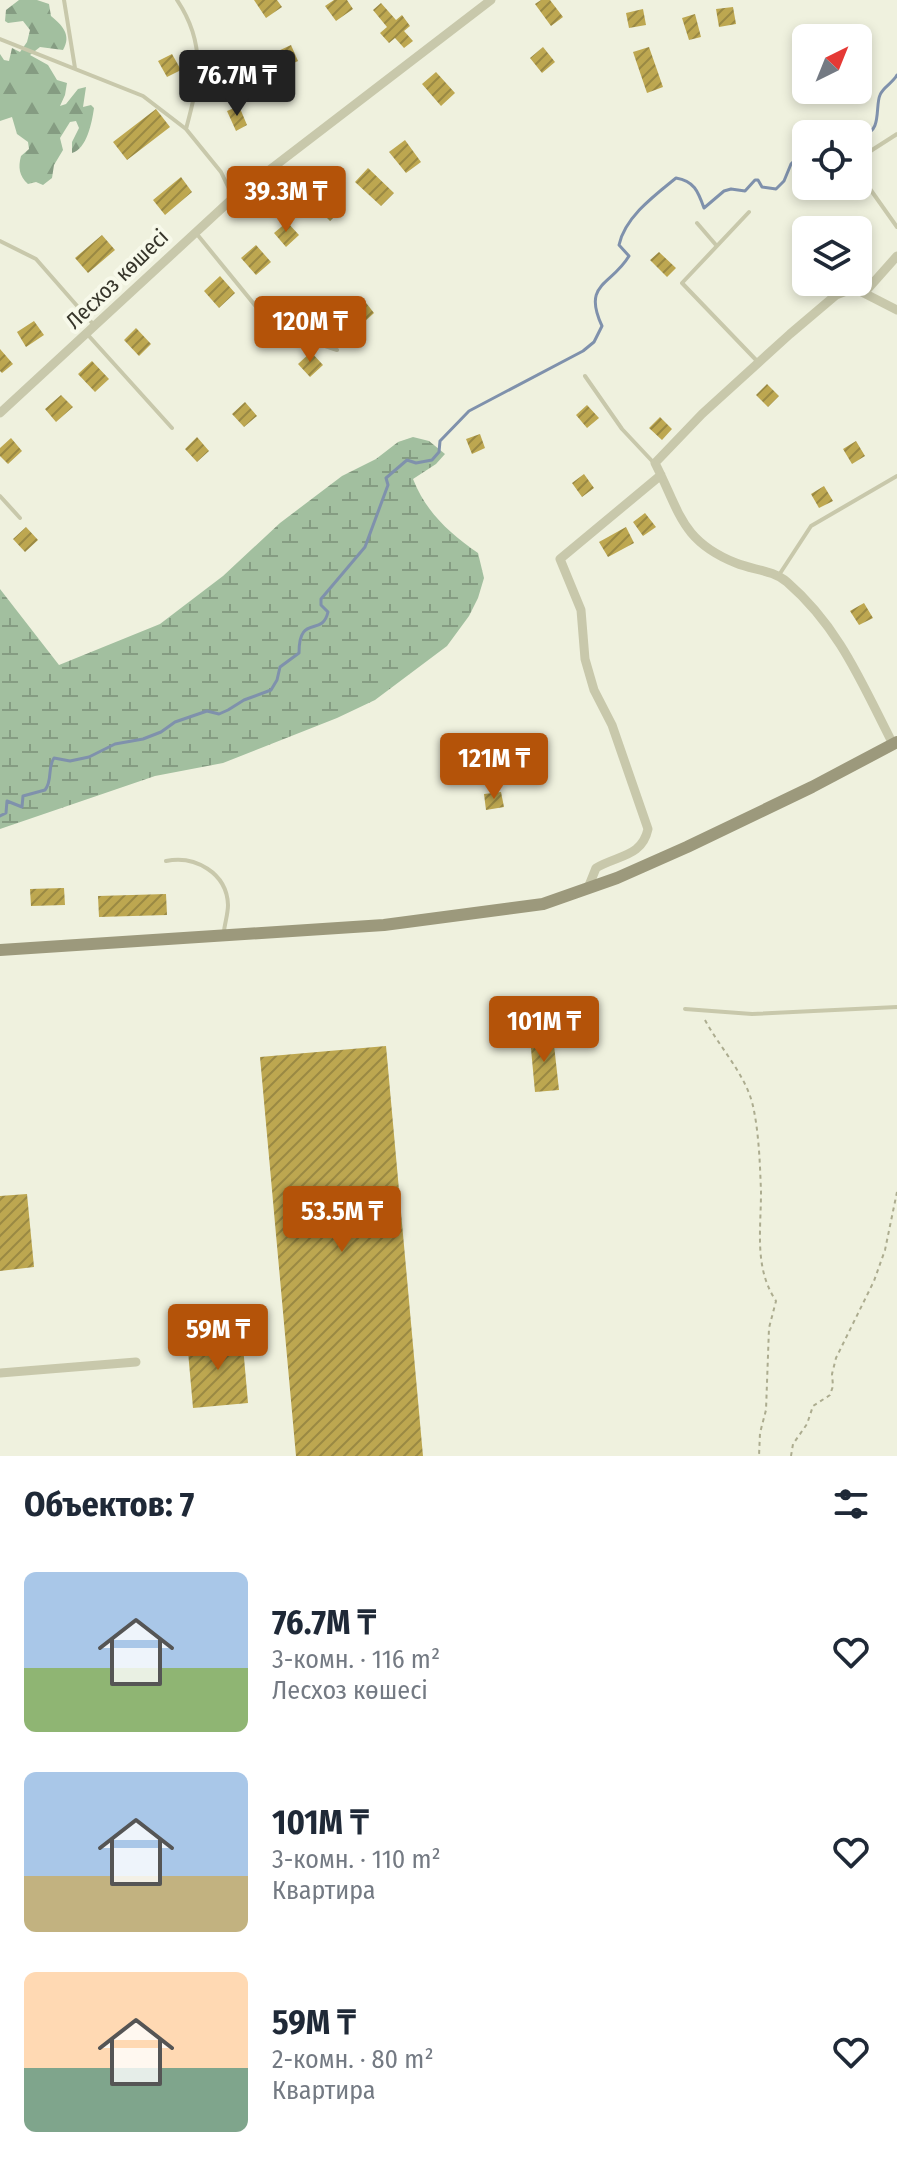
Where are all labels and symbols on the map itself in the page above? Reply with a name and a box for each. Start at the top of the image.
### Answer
north arrow [792,24,872,104]
pin: 76.7M ₸ [163,50,311,118]
pin: 39.3M ₸ [212,166,360,234]
street label: Лесхоз көшесі [60,223,174,335]
pin: 120M ₸ [245,296,375,364]
pin: 121M ₸ [429,733,559,801]
pin: 101M ₸ [479,996,609,1064]
pin: 53.5M ₸ [268,1186,416,1254]
pin: 59M ₸ [162,1304,274,1372]

